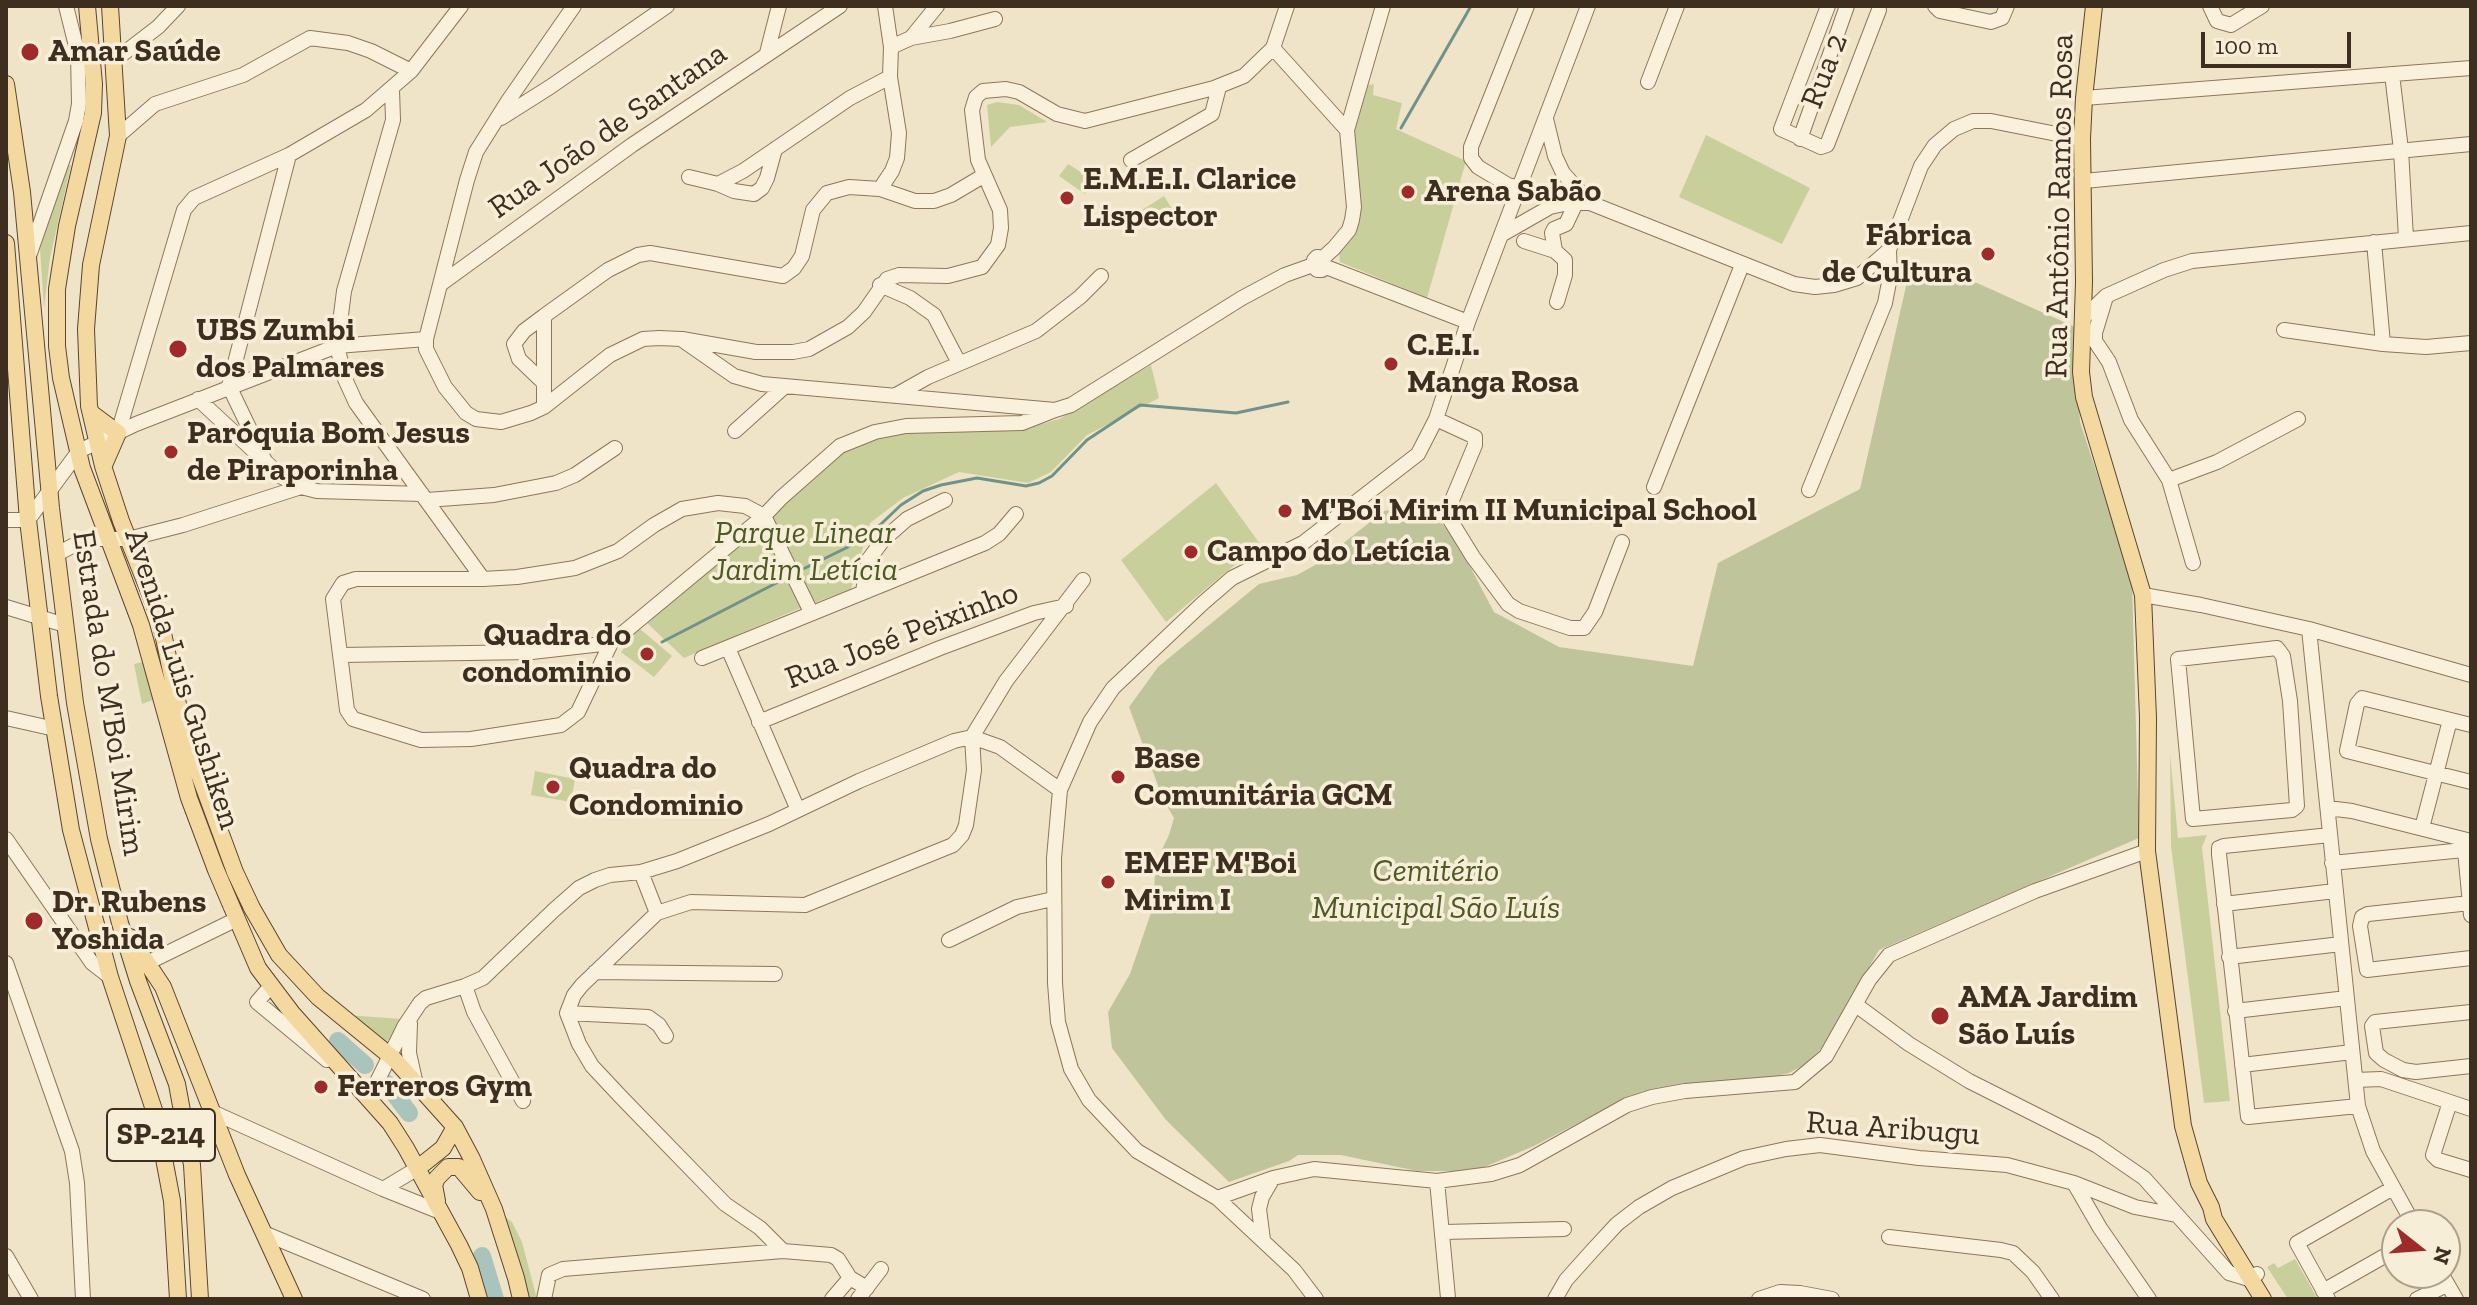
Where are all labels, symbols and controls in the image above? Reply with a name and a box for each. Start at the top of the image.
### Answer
scale bar [2205,16,2355,66]
street label: Rua 2 [1793,28,1857,114]
text: 100 m [2215,31,2278,60]
place label: Amar Saúde [48,33,221,71]
street label: Rua Antônio Ramos Rosa [2038,33,2082,379]
street label: Rua João de Santana [482,35,734,227]
marker: Amar Saúde [19,41,41,63]
place label: E.M.E.I. Clarice Lispector [1083,161,1296,236]
place label: Arena Sabão [1424,173,1601,211]
marker: Arena Sabão [1399,183,1417,201]
marker: E.M.E.I. Clarice Lispector [1058,189,1076,207]
place label: Fábrica de Cultura [1822,217,1972,292]
marker: Fábrica de Cultura [1979,245,1997,263]
place label: UBS Zumbi dos Palmares [196,312,384,387]
place label: C.E.I. Manga Rosa [1407,327,1579,402]
marker: UBS Zumbi dos Palmares [167,338,189,360]
marker: C.E.I. Manga Rosa [1382,355,1400,373]
place label: Paróquia Bom Jesus de Piraporinha [187,415,470,490]
marker: Paróquia Bom Jesus de Piraporinha [162,443,180,461]
place label: M'Boi Mirim II Municipal School [1301,492,1757,530]
marker: M'Boi Mirim II Municipal School [1276,502,1294,520]
park label: Parque Linear Jardim Letícia [712,515,898,590]
street label: Avenida Luis Gushiken [115,524,249,834]
street label: Estrada do M'Boi Mirim [63,528,153,858]
place label: Campo do Letícia [1207,533,1450,571]
marker: Campo do Letícia [1182,543,1200,561]
street label: Rua José Peixinho [780,574,1024,698]
place label: Quadra do condominio [462,617,631,692]
marker: Quadra do condominio [638,645,656,663]
place label: Base Comunitária GCM [1134,740,1393,815]
place label: Quadra do Condominio [569,750,743,825]
marker: Base Comunitária GCM [1109,768,1127,786]
marker: Quadra do Condominio [544,778,562,796]
place label: EMEF M'Boi Mirim I [1124,845,1297,920]
park label: Cemitério Municipal São Luís [1312,853,1560,928]
marker: EMEF M'Boi Mirim I [1099,873,1117,891]
place label: Dr. Rubens Yoshida [52,884,206,959]
marker: Dr. Rubens Yoshida [23,910,45,932]
place label: AMA Jardim São Luís [1958,979,2138,1054]
marker: AMA Jardim São Luís [1929,1005,1951,1027]
place label: Ferreros Gym [337,1068,532,1106]
marker: Ferreros Gym [312,1078,330,1096]
street label: Rua Aribugu [1805,1104,1981,1154]
road number: SP-214 [107,1109,215,1161]
north arrow [2381,1209,2461,1289]
text: N [2427,1244,2458,1268]

